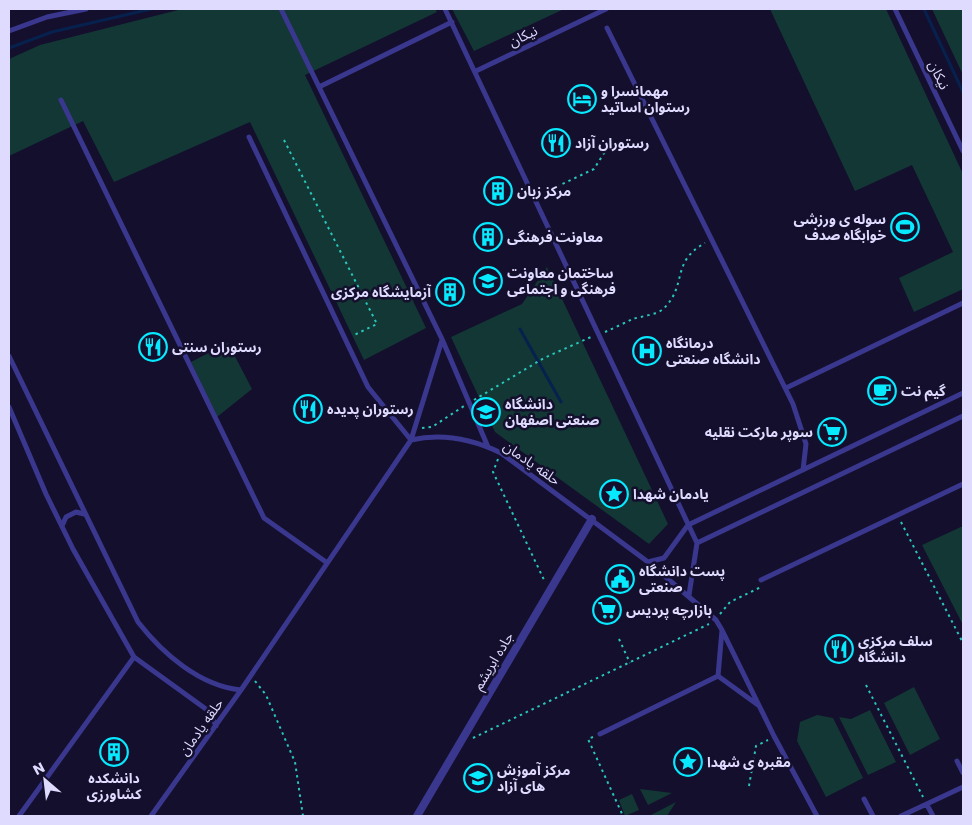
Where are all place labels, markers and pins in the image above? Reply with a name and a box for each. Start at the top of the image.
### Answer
place label: مهمانسرا و رستوان اساتید [601,81,690,117]
hotel icon: مهمانسرا و رستوان اساتید [567,84,597,114]
restaurant icon: رستوران آزاد [541,128,571,158]
place label: رستوران آزاد [575,133,649,153]
building icon: مرکز زبان [483,176,513,206]
place label: مرکز زبان [517,181,571,201]
place label: سوله ی ورزشی خوابگاه صدف [793,209,886,245]
sports icon: سوله ی ورزشی خوابگاه صدف [890,212,920,242]
building icon: معاونت فرهنگی [473,222,503,252]
place label: معاونت فرهنگی [507,227,603,247]
place label: ساختمان معاونت فرهنگی و اجتماعی [507,263,616,299]
school or university icon: ساختمان معاونت فرهنگی و اجتماعی [473,266,503,296]
building icon: آزمایشگاه مرکزی [435,277,465,307]
place label: آزمایشگاه مرکزی [331,282,431,302]
restaurant icon: رستوران سنتی [138,332,168,362]
place label: درمانگاه دانشگاه صنعتی [666,333,761,369]
hospital icon: درمانگاه دانشگاه صنعتی [632,336,662,366]
place label: رستوران سنتی [172,337,262,357]
cafe icon: گیم نت [867,376,897,406]
place label: گیم نت [901,381,946,402]
restaurant icon: رستوران پدیده [293,394,323,424]
place label: دانشگاه صنعتی اصفهان [505,394,600,430]
school or university icon: دانشگاه صنعتی اصفهان [471,397,501,427]
place label: رستوران پدیده [327,399,414,419]
supermarket icon: سوپر مارکت نقلیه [817,417,847,447]
place label: سوپر مارکت نقلیه [705,422,813,442]
place icon: یادمان شهدا [599,479,629,509]
place label: یادمان شهدا [633,484,709,504]
place label: پست دانشگاه صنعتی [639,561,725,597]
public building icon: پست دانشگاه صنعتی [605,564,635,594]
supermarket icon: بازارچه پردیس [592,595,622,625]
place label: بازارچه پردیس [626,600,712,620]
place label: سلف مرکزی دانشگاه [858,631,933,667]
restaurant icon: سلف مرکزی دانشگاه [824,634,854,664]
building icon: دانشکده کشاورزی [99,737,129,767]
place icon: مقبره ی شهدا [673,747,703,777]
place label: مقبره ی شهدا [707,752,791,772]
place label: مرکز آموزش های آزاد [497,760,570,796]
school or university icon: مرکز آموزش های آزاد [463,763,493,793]
place label: دانشکده کشاورزی [87,768,142,804]

